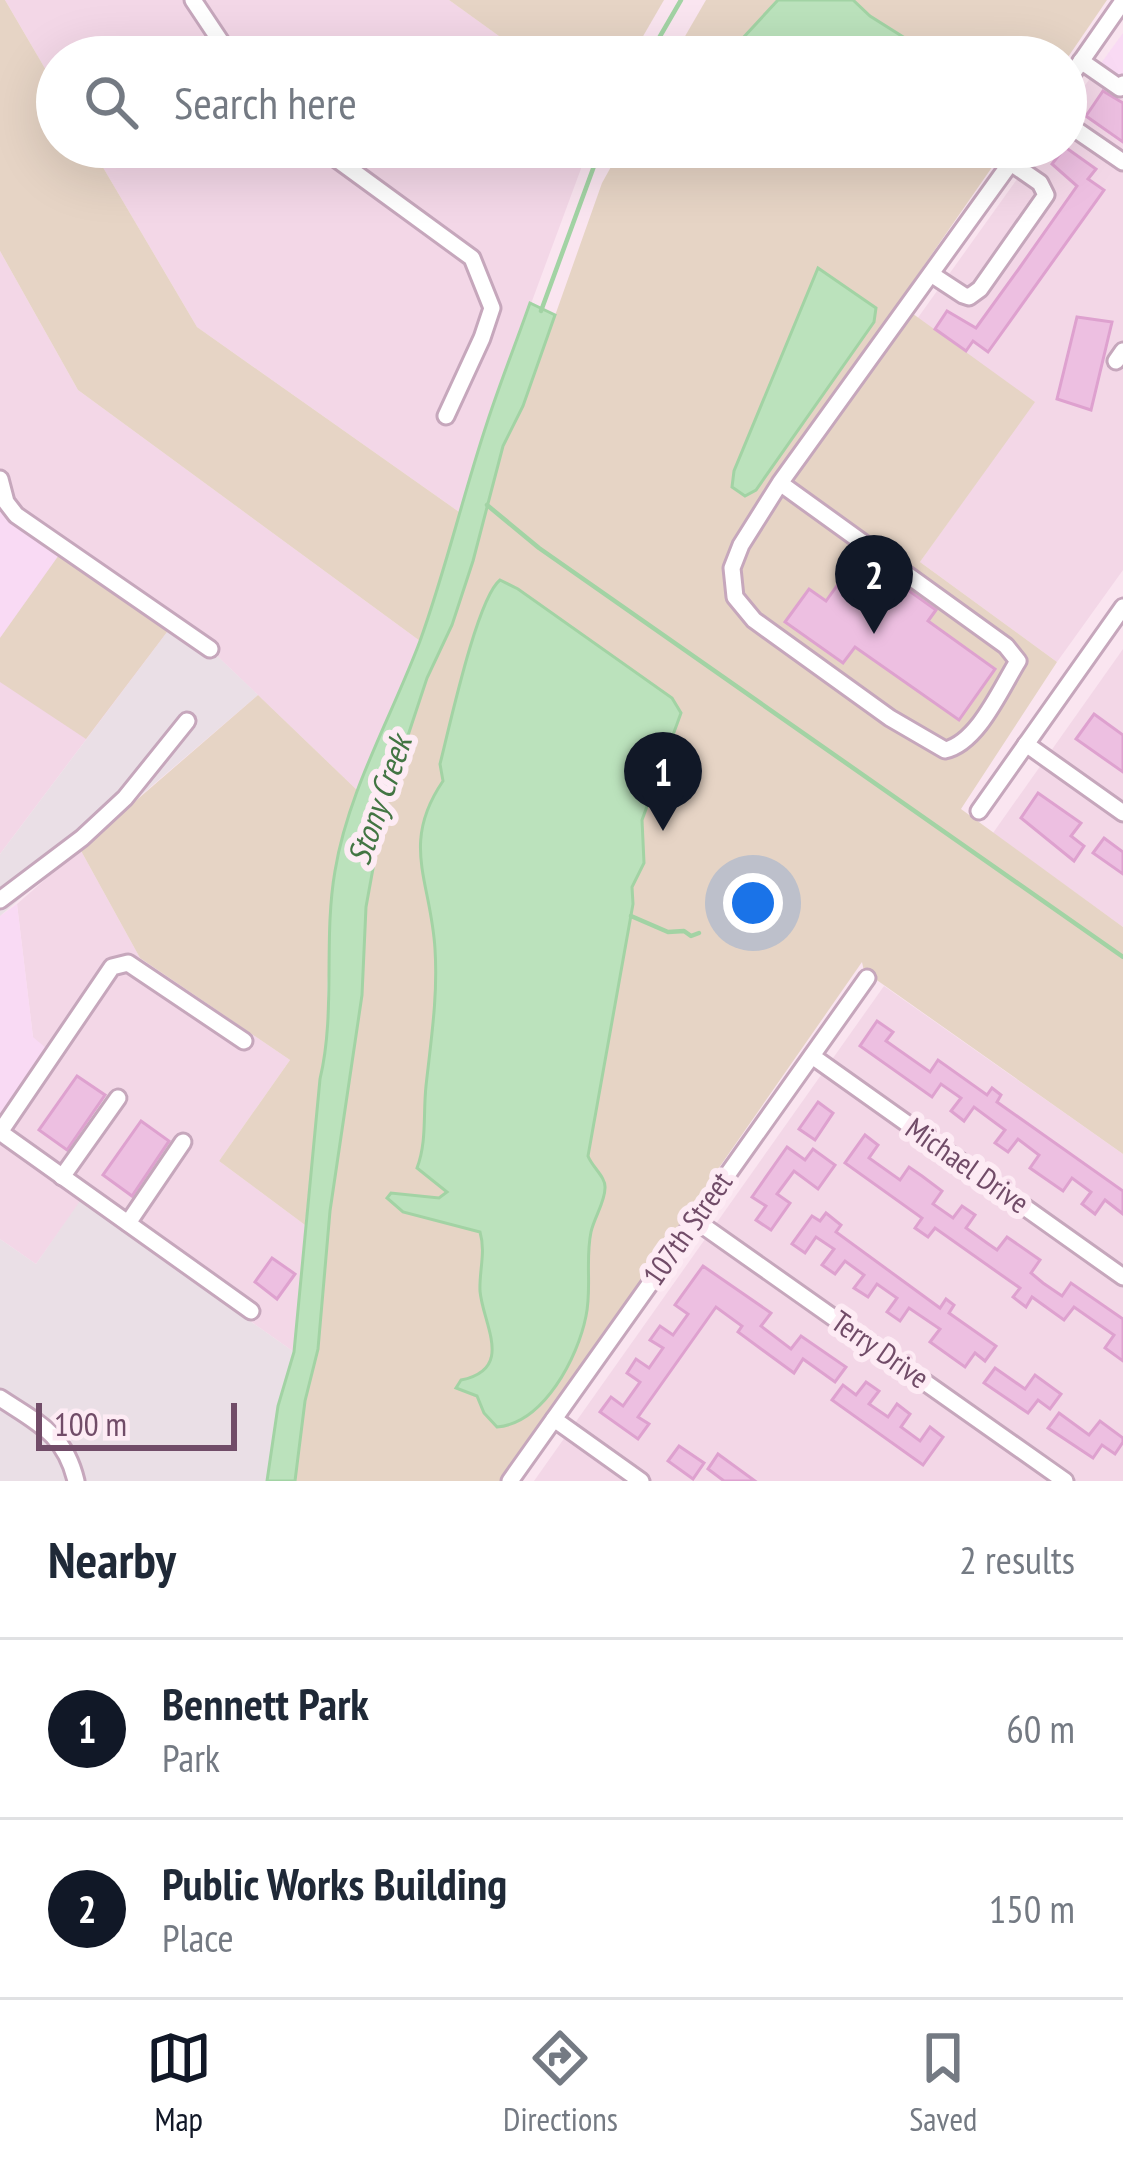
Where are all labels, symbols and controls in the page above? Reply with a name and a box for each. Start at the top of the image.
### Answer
search box [36,36,1087,168]
icon: search [78,69,144,135]
text: Search here [174,73,357,131]
pin: 2 [835,535,913,634]
water label: Stony Creek [336,726,422,870]
pin: 1 [624,732,702,831]
your location [723,873,783,933]
street label: Michael Drive [899,1108,1037,1221]
street label: 107th Street [633,1163,741,1293]
street label: Terry Drive [824,1301,937,1396]
scale bar [36,1397,237,1450]
text: 100 m [54,1402,127,1445]
text: Nearby [48,1526,176,1592]
text: 2 results [959,1534,1075,1585]
text: Bennett Park [162,1674,369,1732]
text: 1 [78,1703,96,1754]
text: 60 m [1006,1703,1075,1754]
text: Park [162,1732,220,1783]
text: Public Works Building [162,1854,507,1912]
text: 2 [78,1883,96,1934]
text: 150 m [989,1883,1075,1934]
text: Place [162,1912,234,1963]
tab: Map [146,2025,212,2140]
tab: Directions [503,2025,618,2140]
tab: Saved [909,2025,977,2140]

